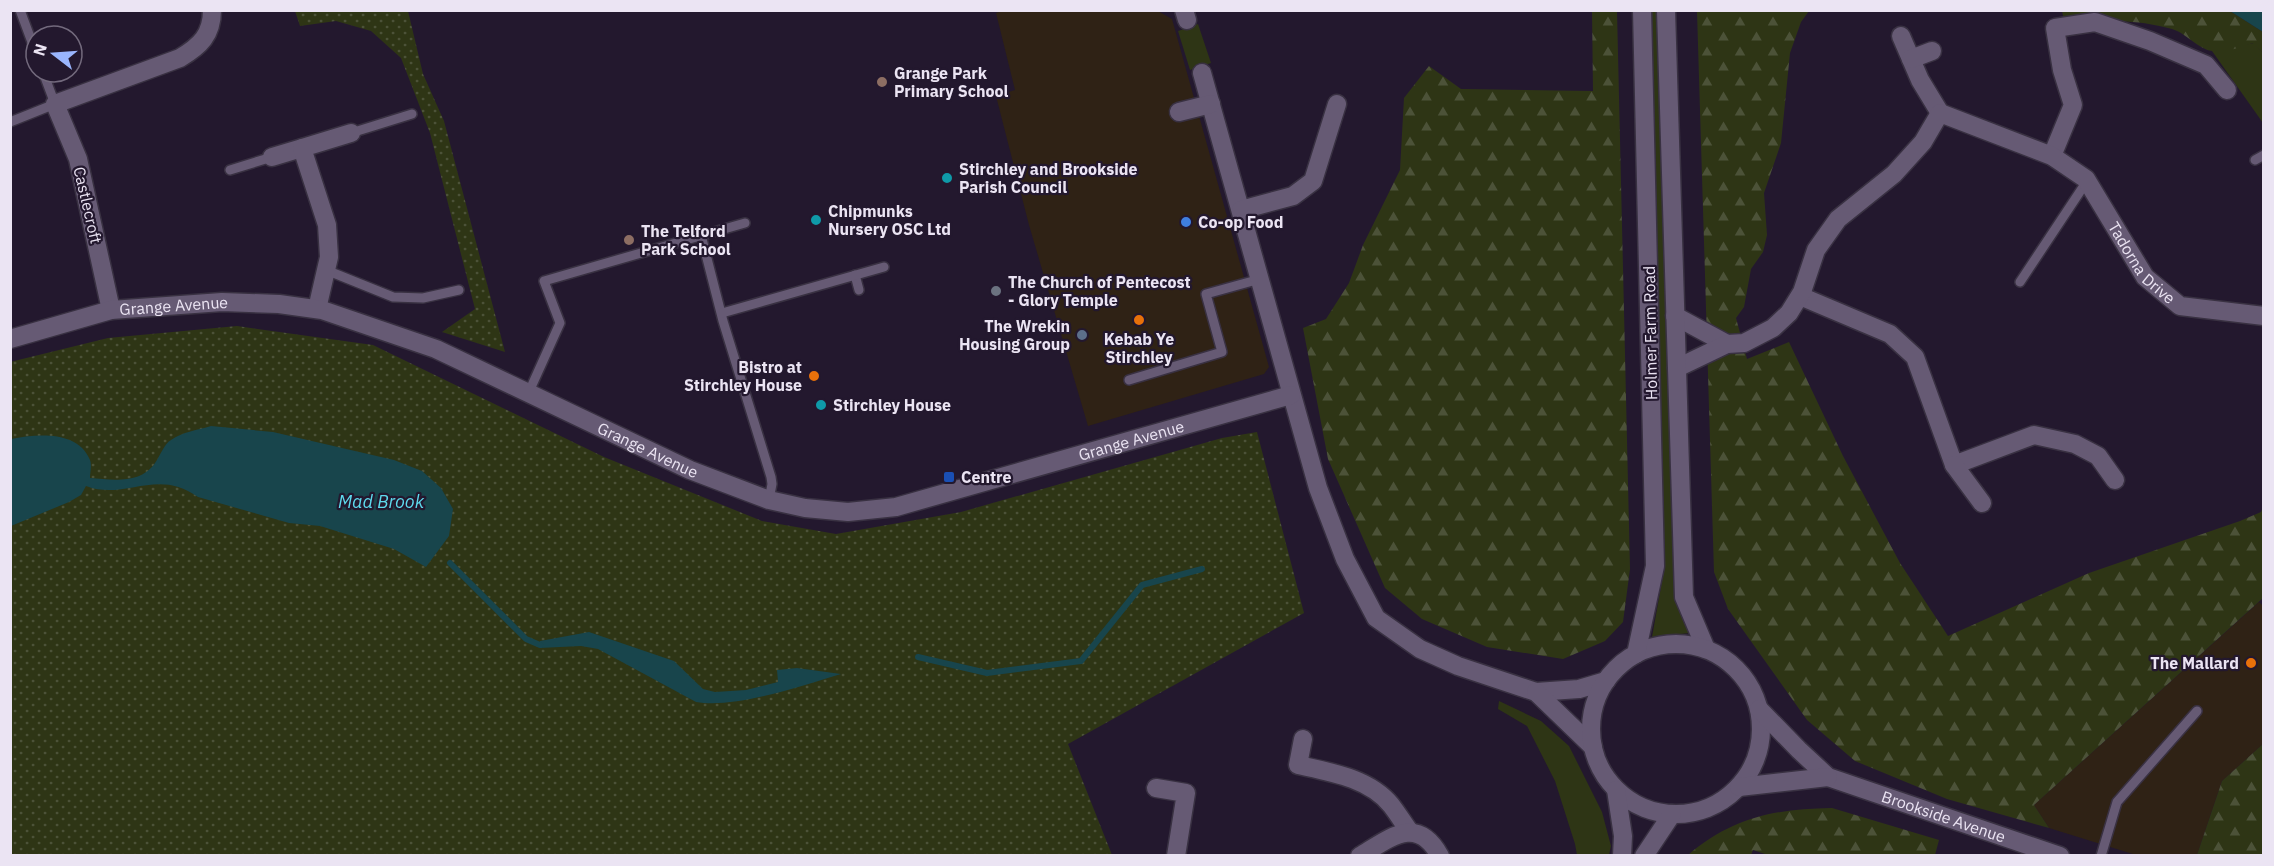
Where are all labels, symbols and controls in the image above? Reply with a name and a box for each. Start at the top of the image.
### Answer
north arrow [24,24,84,84]
text: N [28,41,51,58]
place label: Grange Park Primary School [894,63,1009,101]
marker: Grange Park Primary School [875,75,889,89]
place label: Stirchley and Brookside Parish Council [959,159,1138,197]
street label: Castlecroft [69,165,107,245]
marker: Stirchley and Brookside Parish Council [940,171,954,185]
place label: Chipmunks Nursery OSC Ltd [828,201,951,239]
place label: Co-op Food [1198,212,1283,232]
marker: Chipmunks Nursery OSC Ltd [809,213,823,227]
marker: Co-op Food [1179,215,1193,229]
street label: Tadorna Drive [2104,218,2180,308]
place label: The Telford Park School [641,221,731,259]
marker: The Telford Park School [622,233,636,247]
street label: Holmer Farm Road [1639,266,1661,400]
place label: The Church of Pentecost - Glory Temple [1008,272,1191,310]
marker: The Church of Pentecost - Glory Temple [989,284,1003,298]
street label: Grange Avenue [119,292,229,319]
marker: Kebab Ye Stirchley [1132,313,1146,327]
place label: The Wrekin Housing Group [959,316,1070,354]
marker: The Wrekin Housing Group [1075,328,1089,342]
place label: Kebab Ye Stirchley [1104,329,1174,367]
place label: Bistro at Stirchley House [684,357,802,395]
marker: Bistro at Stirchley House [807,369,821,383]
place label: Stirchley House [833,395,951,415]
marker: Stirchley House [814,398,828,412]
street label: Grange Avenue [1076,416,1187,465]
street label: Grange Avenue [594,417,701,482]
place label: Centre [961,467,1011,487]
marker: Centre [942,470,956,484]
water label: Mad Brook [338,490,425,513]
place label: The Mallard [2150,653,2239,673]
marker: The Mallard [2244,656,2258,670]
street label: Brookside Avenue [1879,786,2008,847]

